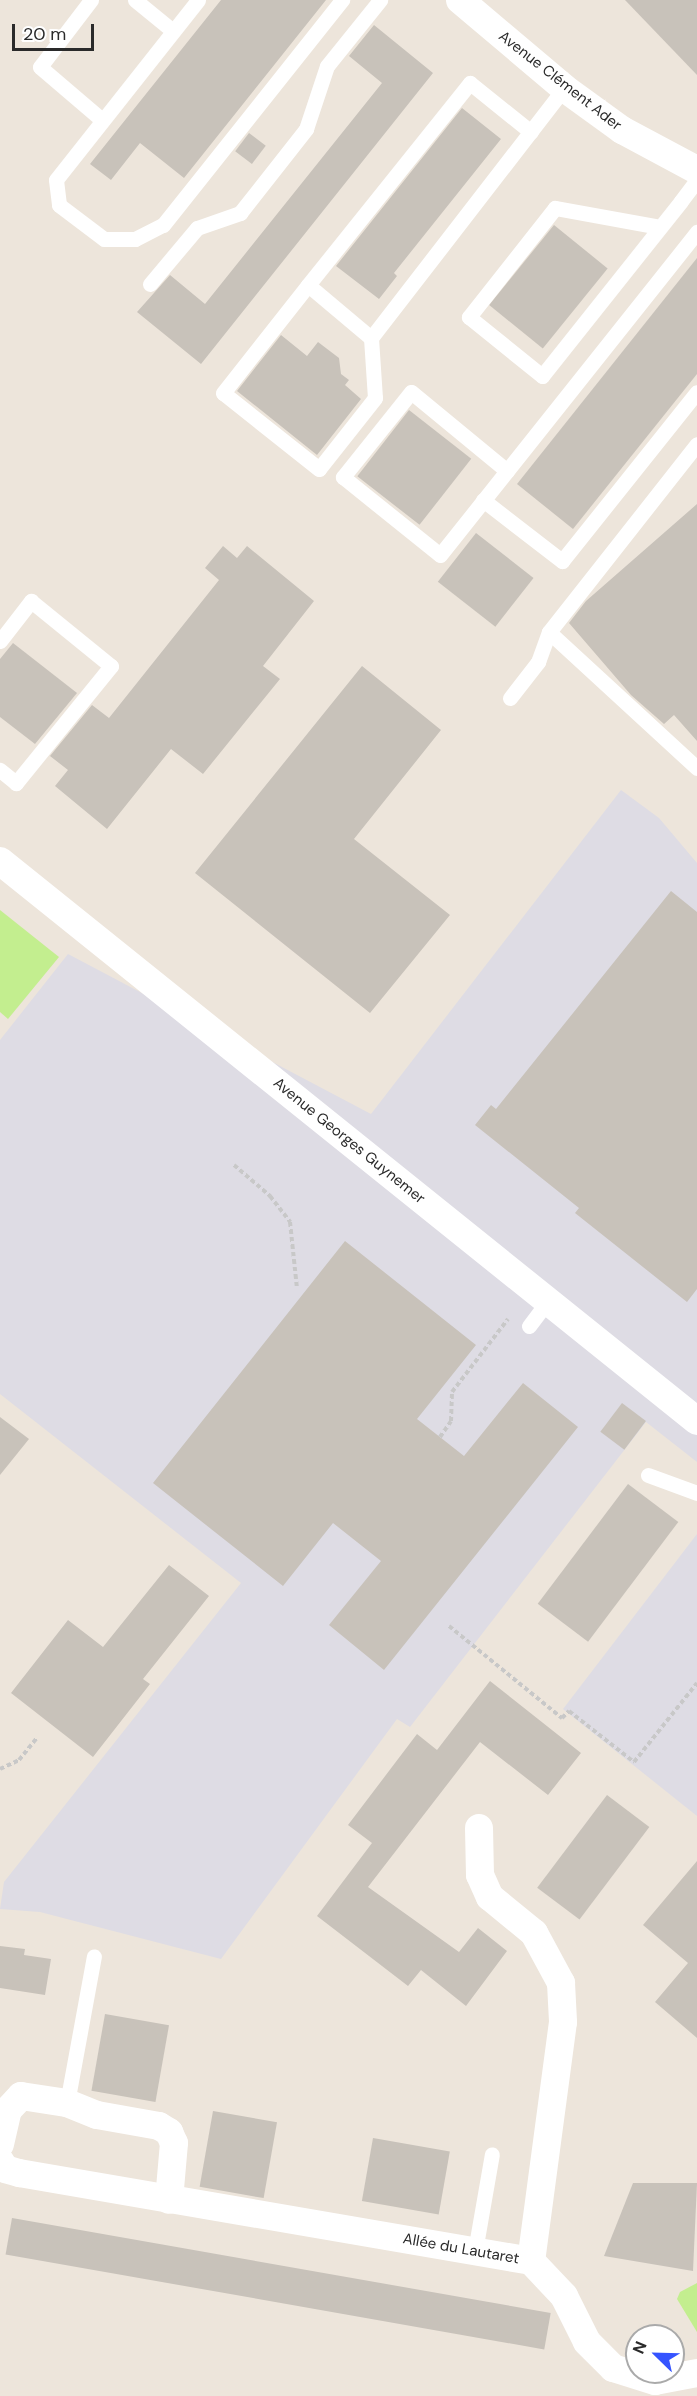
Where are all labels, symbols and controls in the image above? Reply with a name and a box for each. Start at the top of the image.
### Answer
scale bar [15,12,98,50]
text: 20 m [23,22,66,46]
street label: Avenue Clément Ader [495,27,625,135]
street label: Avenue Georges Guynemer [269,1074,429,1208]
street label: Allée du Lautaret [401,2230,521,2268]
north arrow [625,2324,685,2384]
text: N [628,2338,652,2357]

